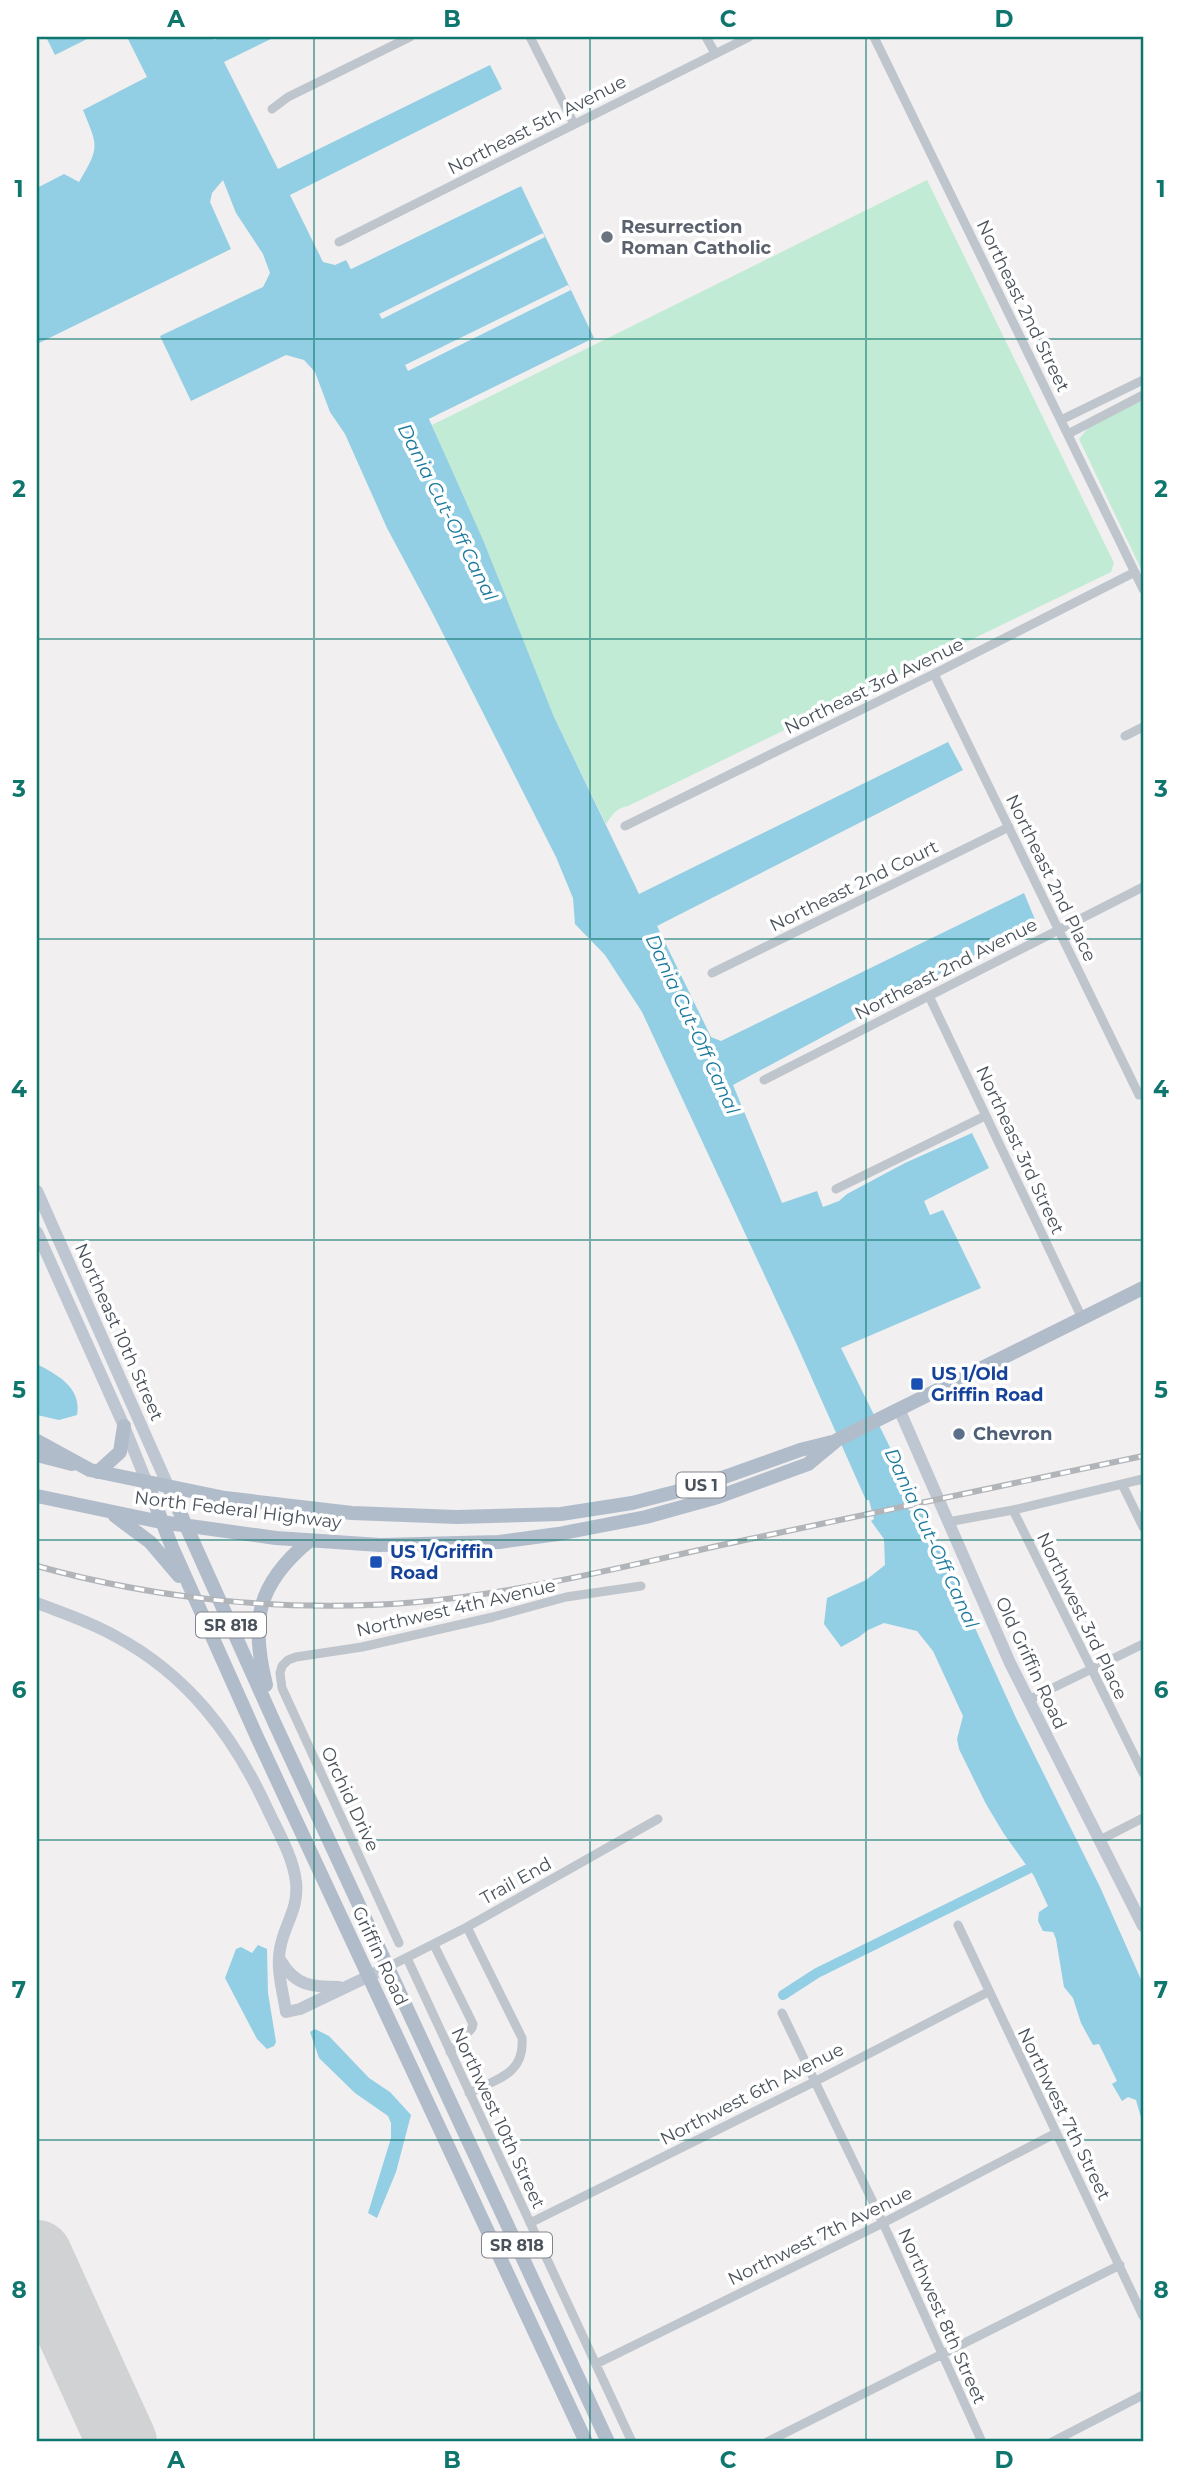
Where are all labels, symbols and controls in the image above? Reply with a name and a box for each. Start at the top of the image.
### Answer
text: A [166,5,185,33]
text: B [443,5,461,33]
text: C [720,5,737,33]
text: D [995,5,1014,33]
street label: Northeast 5th Avenue [444,70,630,180]
text: 1 [14,175,24,203]
text: 1 [1156,175,1166,203]
place label: Resurrection Roman Catholic [621,216,772,259]
street label: Northeast 2nd Street [972,216,1074,396]
marker: Resurrection Roman Catholic [599,229,615,245]
water label: Dania Cut-Off Canal [393,420,503,606]
text: 2 [12,475,26,503]
text: 2 [1154,475,1168,503]
street label: Northeast 3rd Avenue [781,633,967,739]
text: 3 [11,775,26,803]
text: 3 [1153,775,1168,803]
street label: Northeast 2nd Place [1001,791,1101,965]
street label: Northeast 2nd Court [766,836,942,936]
street label: Northeast 2nd Avenue [851,913,1041,1025]
water label: Dania Cut-Off Canal [641,930,745,1119]
street label: Northeast 3rd Street [971,1062,1069,1238]
text: 4 [11,1075,27,1103]
text: 4 [1153,1075,1169,1103]
street label: Northeast 10th Street [70,1240,168,1424]
place label: US 1/Old Griffin Road [931,1363,1043,1406]
text: 5 [12,1376,26,1404]
marker: US 1/Old Griffin Road [909,1376,925,1392]
text: 5 [1154,1376,1168,1404]
place label: Chevron [973,1423,1052,1445]
marker: Chevron [951,1426,967,1442]
water label: Dania Cut-Off Canal [880,1444,984,1633]
road number: US 1 [676,1472,726,1498]
street label: North Federal Highway [133,1486,343,1534]
street label: Northwest 3rd Place [1032,1529,1132,1703]
place label: US 1/Griffin Road [390,1541,493,1584]
marker: US 1/Griffin Road [368,1554,384,1570]
street label: Northwest 4th Avenue [354,1574,558,1642]
street label: Old Griffin Road [991,1593,1071,1733]
road number: SR 818 [196,1612,266,1638]
text: 6 [12,1676,27,1704]
text: 6 [1154,1676,1169,1704]
street label: Orchid Drive [316,1743,384,1855]
street label: Trail End [477,1852,555,1910]
street label: Griffin Road [347,1903,413,2009]
text: 7 [12,1976,26,2004]
text: 7 [1154,1976,1168,2004]
street label: Northwest 10th Street [446,2024,550,2212]
street label: Northwest 7th Street [1013,2024,1115,2204]
street label: Northwest 6th Avenue [657,2038,848,2150]
street label: Northwest 7th Avenue [724,2182,916,2290]
street label: Northwest 8th Street [893,2225,991,2407]
road number: SR 818 [482,2232,552,2258]
text: 8 [11,2276,27,2304]
text: 8 [1153,2276,1169,2304]
text: A [166,2446,185,2474]
text: B [443,2446,461,2474]
text: C [720,2446,737,2474]
text: D [995,2446,1014,2474]

